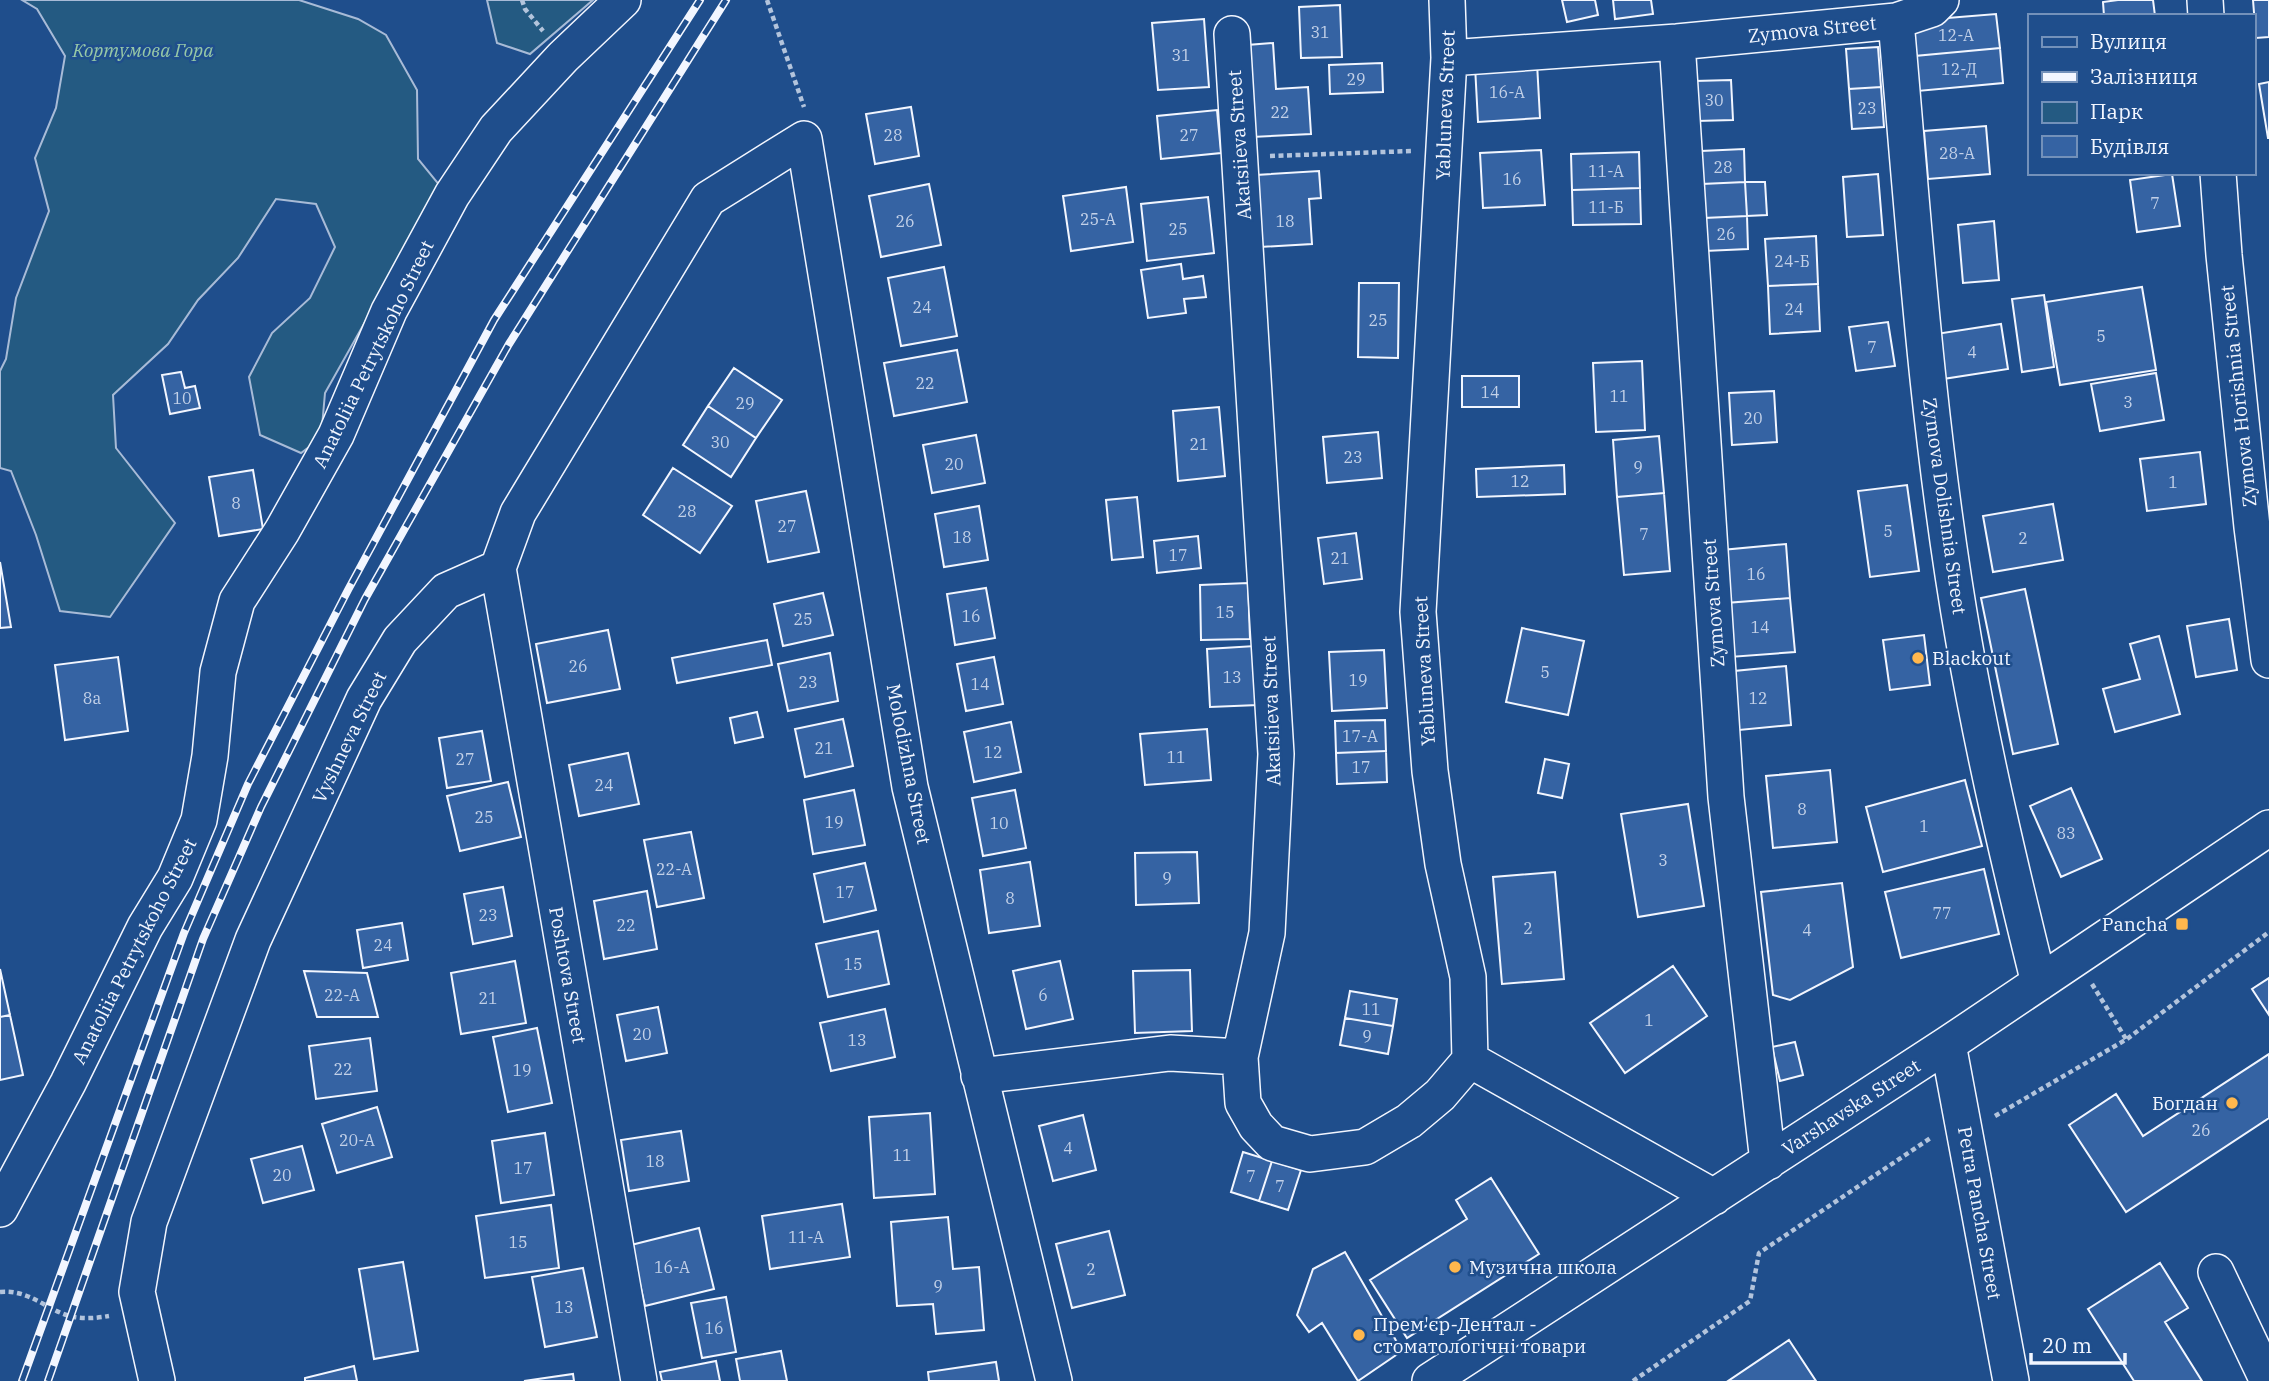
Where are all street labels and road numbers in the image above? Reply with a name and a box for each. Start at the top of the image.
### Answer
street label: Zymova Street [1747,10,1878,48]
street label: Yabluneva Street [1430,29,1460,180]
street label: Akatsiieva Street [1222,69,1256,221]
street label: Anatoliia Petrytskoho Street [307,236,439,472]
street label: Zymova Horishnia Street [2214,284,2262,508]
street label: Zymova Dolishnia Street [1918,396,1972,616]
street label: Zymova Street [1697,538,1729,668]
street label: Yabluneva Street [1408,595,1440,747]
street label: Akatsiieva Street [1256,635,1286,787]
street label: Vyshneva Street [307,667,391,807]
street label: Molodizhna Street [882,682,936,847]
street label: Anatoliia Petrytskoho Street [66,834,202,1068]
street label: Poshtova Street [544,905,592,1046]
street label: Varshavska Street [1777,1053,1925,1161]
street label: Petra Pancha Street [1953,1124,2007,1302]

